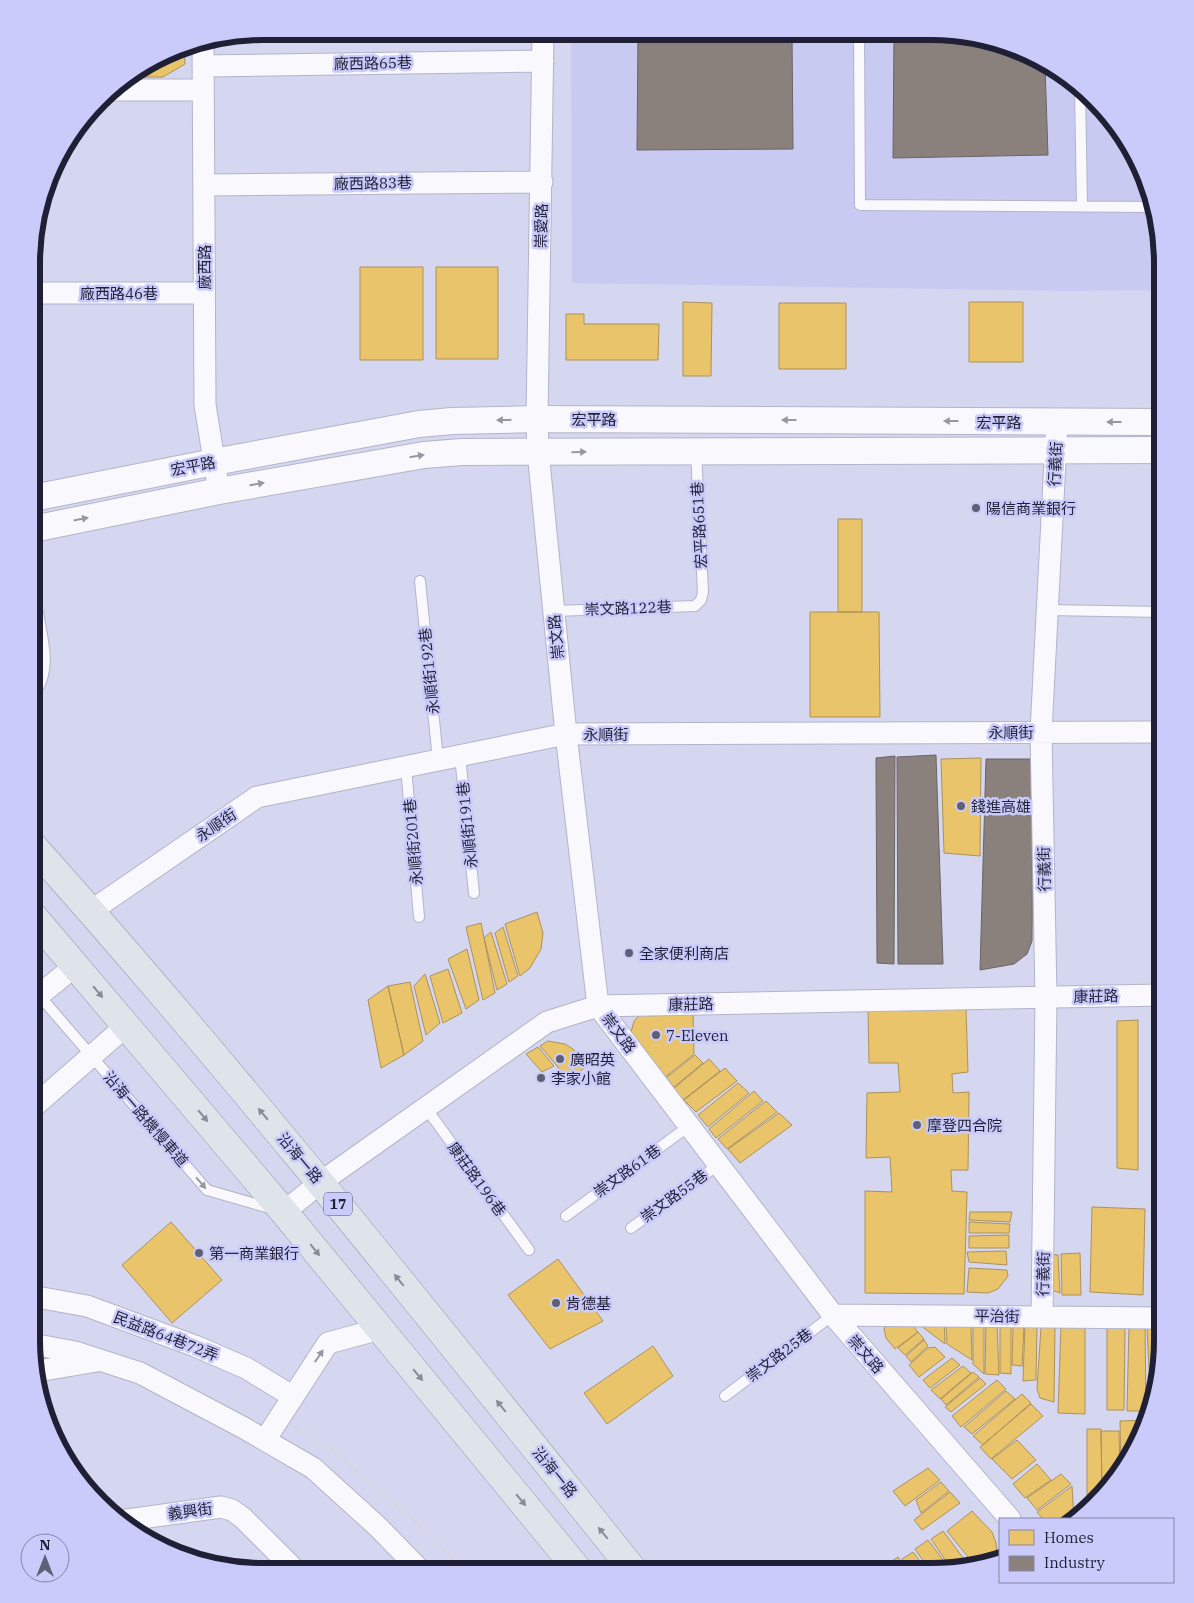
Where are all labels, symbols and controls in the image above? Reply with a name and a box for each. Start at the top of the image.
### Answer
street label: 廠西路65巷 [334,53,412,73]
street label: 廠西路83巷 [334,173,412,193]
street label: 崇愛路 [531,203,551,249]
street label: 廠西路 [195,244,214,290]
street label: 廠西路46巷 [80,284,158,303]
street label: 宏平路 [571,410,617,429]
street label: 宏平路 [976,413,1022,432]
one-way arrow [496,416,512,424]
one-way arrow [781,416,797,424]
one-way arrow [943,417,959,425]
one-way arrow [1106,418,1122,426]
street label: 行義街 [1044,441,1066,487]
one-way arrow [572,448,588,456]
one-way arrow [409,451,425,459]
street label: 宏平路 [169,452,217,480]
one-way arrow [249,480,265,488]
street label: 宏平路651巷 [687,481,711,569]
place label: 陽信商業銀行 [986,499,1076,518]
marker: 陽信商業銀行 [970,502,982,514]
one-way arrow [73,515,88,523]
street label: 崇文路122巷 [584,597,672,619]
street label: 崇文路 [544,614,568,660]
street label: 永順街192巷 [415,627,443,715]
street label: 永順街 [988,723,1034,742]
street label: 永順街 [583,725,629,744]
street label: 永順街191巷 [453,781,481,869]
place label: 錢進高雄 [971,797,1031,816]
street label: 永順街201巷 [400,798,426,886]
marker: 錢進高雄 [955,800,967,812]
street label: 永順街 [192,805,240,845]
street label: 行義街 [1034,846,1054,892]
place label: 全家便利商店 [639,944,729,963]
marker: 全家便利商店 [623,947,635,959]
one-way arrow [92,986,103,998]
street label: 康莊路 [1073,986,1119,1006]
street label: 康莊路 [668,994,714,1014]
street label: 崇文路 [598,1009,640,1057]
place label: 7-Eleven [666,1026,729,1045]
marker: 7-Eleven [650,1029,662,1041]
place label: 廣昭英 [570,1050,615,1069]
marker: 廣昭英 [554,1053,566,1065]
street label: 沿海一路機慢車道 [99,1067,193,1171]
place label: 李家小館 [551,1069,611,1088]
marker: 李家小館 [535,1072,547,1084]
one-way arrow [258,1108,269,1120]
one-way arrow [197,1110,208,1123]
place label: 摩登四合院 [927,1116,1002,1135]
marker: 摩登四合院 [911,1119,923,1131]
street label: 沿海一路 [273,1129,327,1187]
street label: 康莊路196巷 [444,1138,510,1220]
street label: 崇文路61巷 [590,1140,664,1202]
street label: 崇文路55巷 [637,1165,711,1227]
one-way arrow [195,1177,206,1189]
road number: 17 [324,1192,352,1216]
one-way arrow [309,1243,320,1256]
place label: 第一商業銀行 [209,1244,299,1263]
marker: 第一商業銀行 [193,1247,205,1259]
street label: 行義街 [1033,1251,1053,1297]
one-way arrow [394,1274,405,1287]
place label: 肯德基 [566,1294,611,1313]
marker: 肯德基 [550,1297,562,1309]
street label: 平治街 [974,1306,1020,1326]
street label: 民益路64巷72弄 [111,1307,221,1365]
street label: 崇文路25巷 [742,1324,816,1386]
street label: 崇文路 [844,1331,888,1377]
one-way arrow [315,1349,324,1363]
one-way arrow [412,1369,423,1381]
one-way arrow [496,1400,507,1413]
street label: 沿海一路 [529,1443,581,1501]
one-way arrow [516,1494,527,1507]
street label: 義興街 [166,1498,214,1524]
legend [999,1518,1174,1583]
one-way arrow [598,1527,609,1540]
text: Homes [1044,1528,1094,1547]
north arrow [20,1533,70,1583]
text: N [39,1536,51,1554]
text: Industry [1044,1553,1105,1572]

